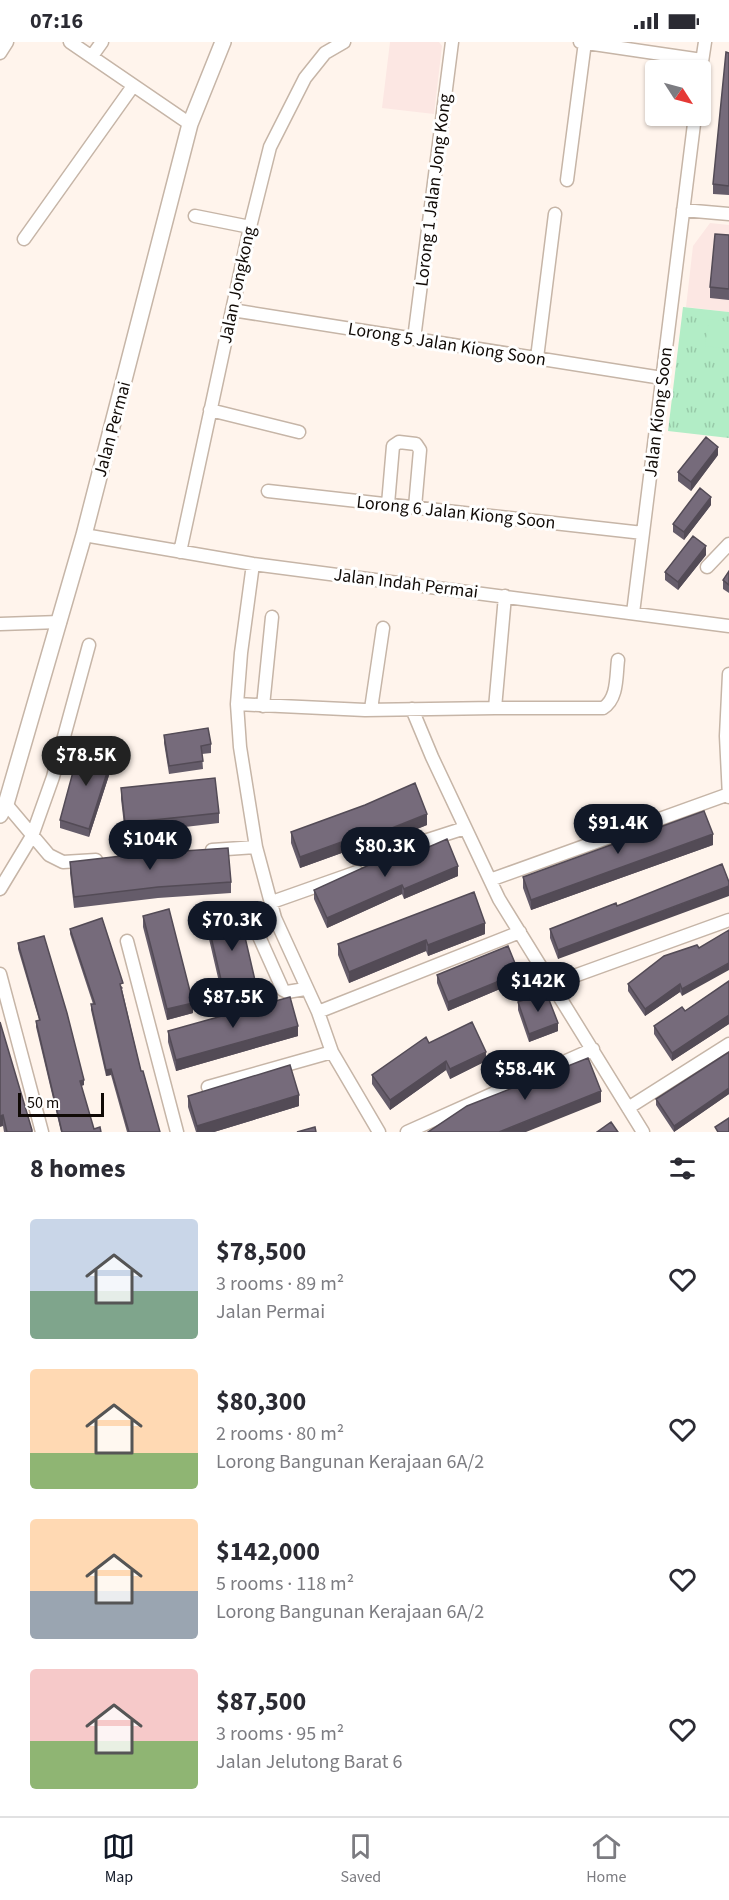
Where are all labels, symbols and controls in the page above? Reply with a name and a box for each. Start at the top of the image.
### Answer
text: 07:16 [30,5,83,37]
north arrow [645,60,711,126]
map controls [645,60,711,126]
street label: Lorong 1 Jalan Jong Kong [409,92,458,288]
street label: Jalan Jongkong [213,224,262,346]
street label: Lorong 5 Jalan Kiong Soon [346,316,548,372]
street label: Jalan Kiong Soon [638,346,679,479]
street label: Jalan Permai [88,378,137,480]
street label: Lorong 6 Jalan Kiong Soon [355,490,557,535]
street label: Jalan Indah Permai [332,562,480,605]
pin: $78.5K [37,736,135,787]
text: $78.5K [56,741,116,769]
pin: $91.4K [569,804,667,855]
text: $91.4K [588,809,648,837]
pin: $104K [108,820,192,871]
text: $104K [123,825,177,853]
pin: $80.3K [336,827,434,878]
text: $80.3K [355,832,415,860]
pin: $70.3K [183,901,281,952]
text: $70.3K [202,906,262,934]
pin: $142K [496,962,580,1013]
text: $142K [511,967,565,995]
pin: $87.5K [184,978,282,1029]
text: $87.5K [203,983,263,1011]
pin: $58.4K [476,1050,574,1101]
text: $58.4K [495,1055,555,1083]
scale bar [18,1090,104,1118]
text: 50 m [27,1092,59,1114]
text: 8 homes [30,1150,125,1187]
icon: filters [666,1152,699,1185]
text: $78,500 [216,1233,306,1270]
icon: home [78,1243,150,1315]
icon: heart [666,1263,699,1296]
text: 3 rooms · 89 m² [216,1270,344,1298]
text: Jalan Permai [216,1298,325,1326]
text: $80,300 [216,1383,306,1420]
icon: home [78,1393,150,1465]
icon: heart [666,1413,699,1446]
text: 2 rooms · 80 m² [216,1420,344,1448]
text: Lorong Bangunan Kerajaan 6A/2 [216,1448,484,1476]
text: $142,000 [216,1533,320,1570]
icon: home [78,1543,150,1615]
icon: heart [666,1563,699,1596]
text: 5 rooms · 118 m² [216,1570,354,1598]
text: Lorong Bangunan Kerajaan 6A/2 [216,1598,484,1626]
text: $87,500 [216,1683,306,1720]
icon: home [78,1693,150,1765]
icon: heart [666,1713,699,1746]
text: 3 rooms · 95 m² [216,1720,344,1748]
text: Jalan Jelutong Barat 6 [216,1748,402,1776]
tab: Map [102,1830,135,1888]
tab: Saved [340,1830,381,1888]
tab: Home [586,1830,627,1888]

